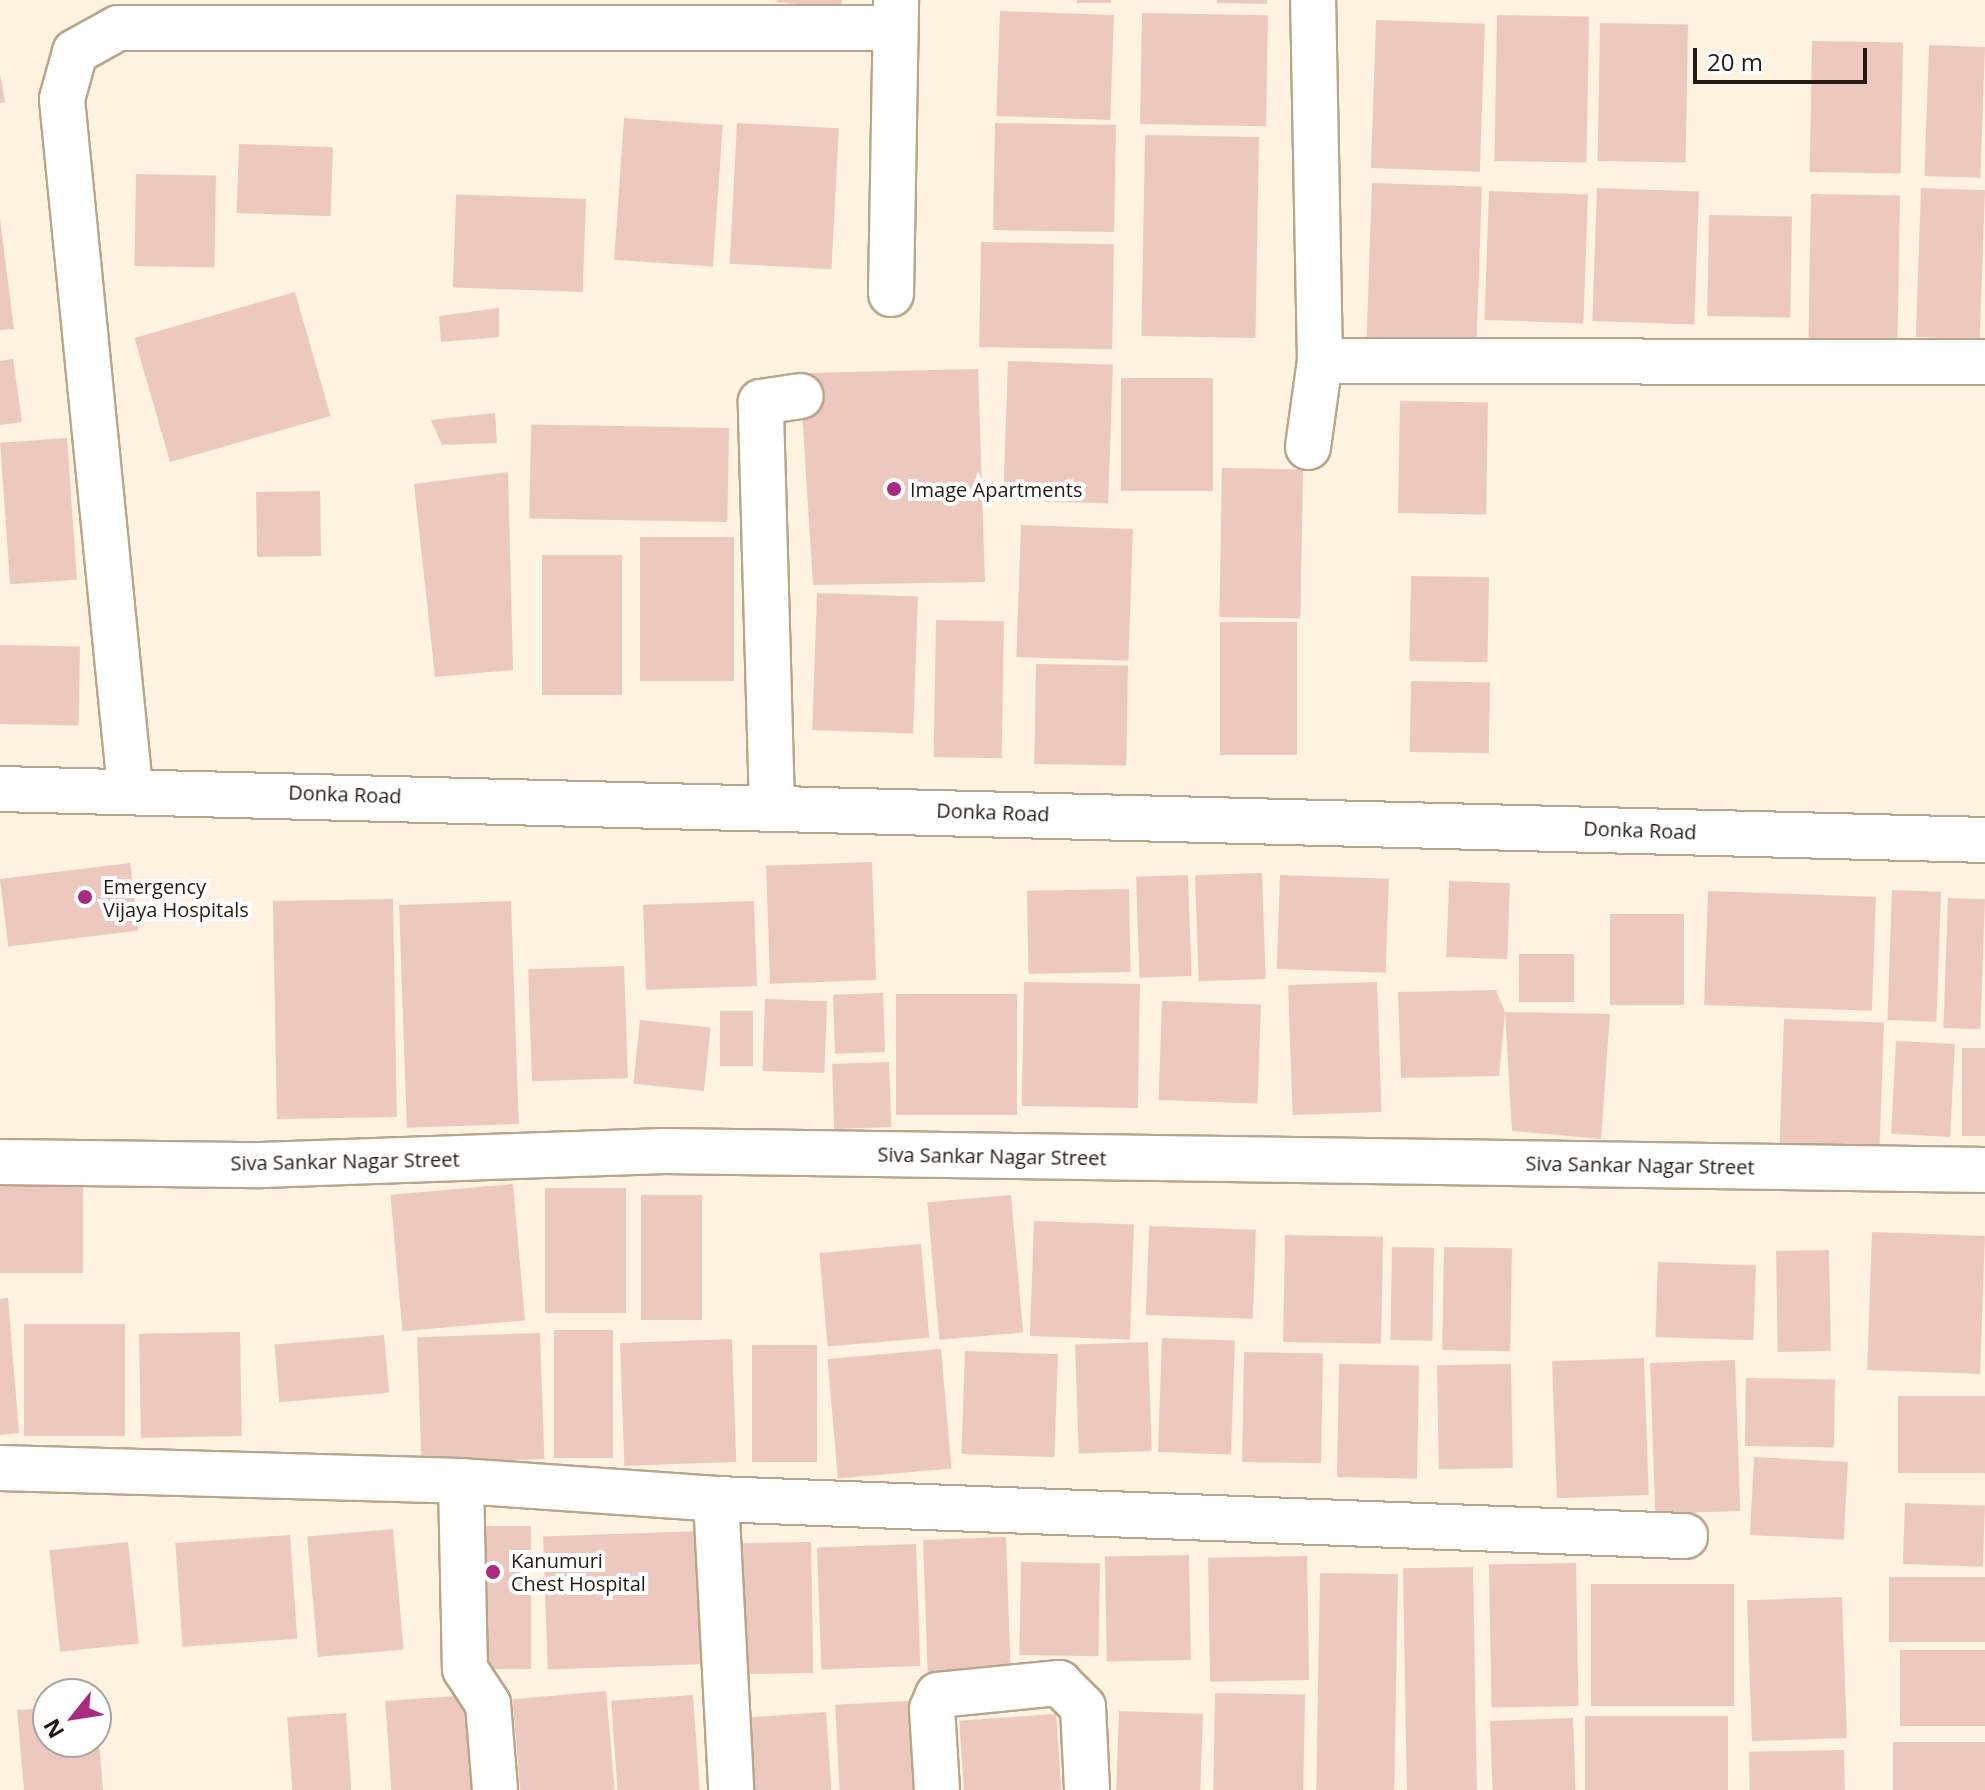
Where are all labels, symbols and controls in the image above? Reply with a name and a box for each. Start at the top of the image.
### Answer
scale bar [1697,32,1871,82]
text: 20 m [1707,45,1763,78]
place label: Image Apartments [910,477,1082,501]
marker: Image Apartments [885,480,903,498]
street label: Donka Road [288,780,402,808]
street label: Donka Road [936,798,1050,826]
street label: Donka Road [1583,816,1697,844]
place label: Emergency Vijaya Hospitals [103,874,249,921]
marker: Emergency Vijaya Hospitals [74,886,96,908]
street label: Siva Sankar Nagar Street [877,1142,1107,1170]
street label: Siva Sankar Nagar Street [230,1147,460,1175]
street label: Siva Sankar Nagar Street [1525,1151,1755,1179]
place label: Kanumuri Chest Hospital [511,1548,646,1595]
marker: Kanumuri Chest Hospital [482,1561,504,1583]
north arrow [32,1678,112,1758]
text: N [35,1714,70,1744]

